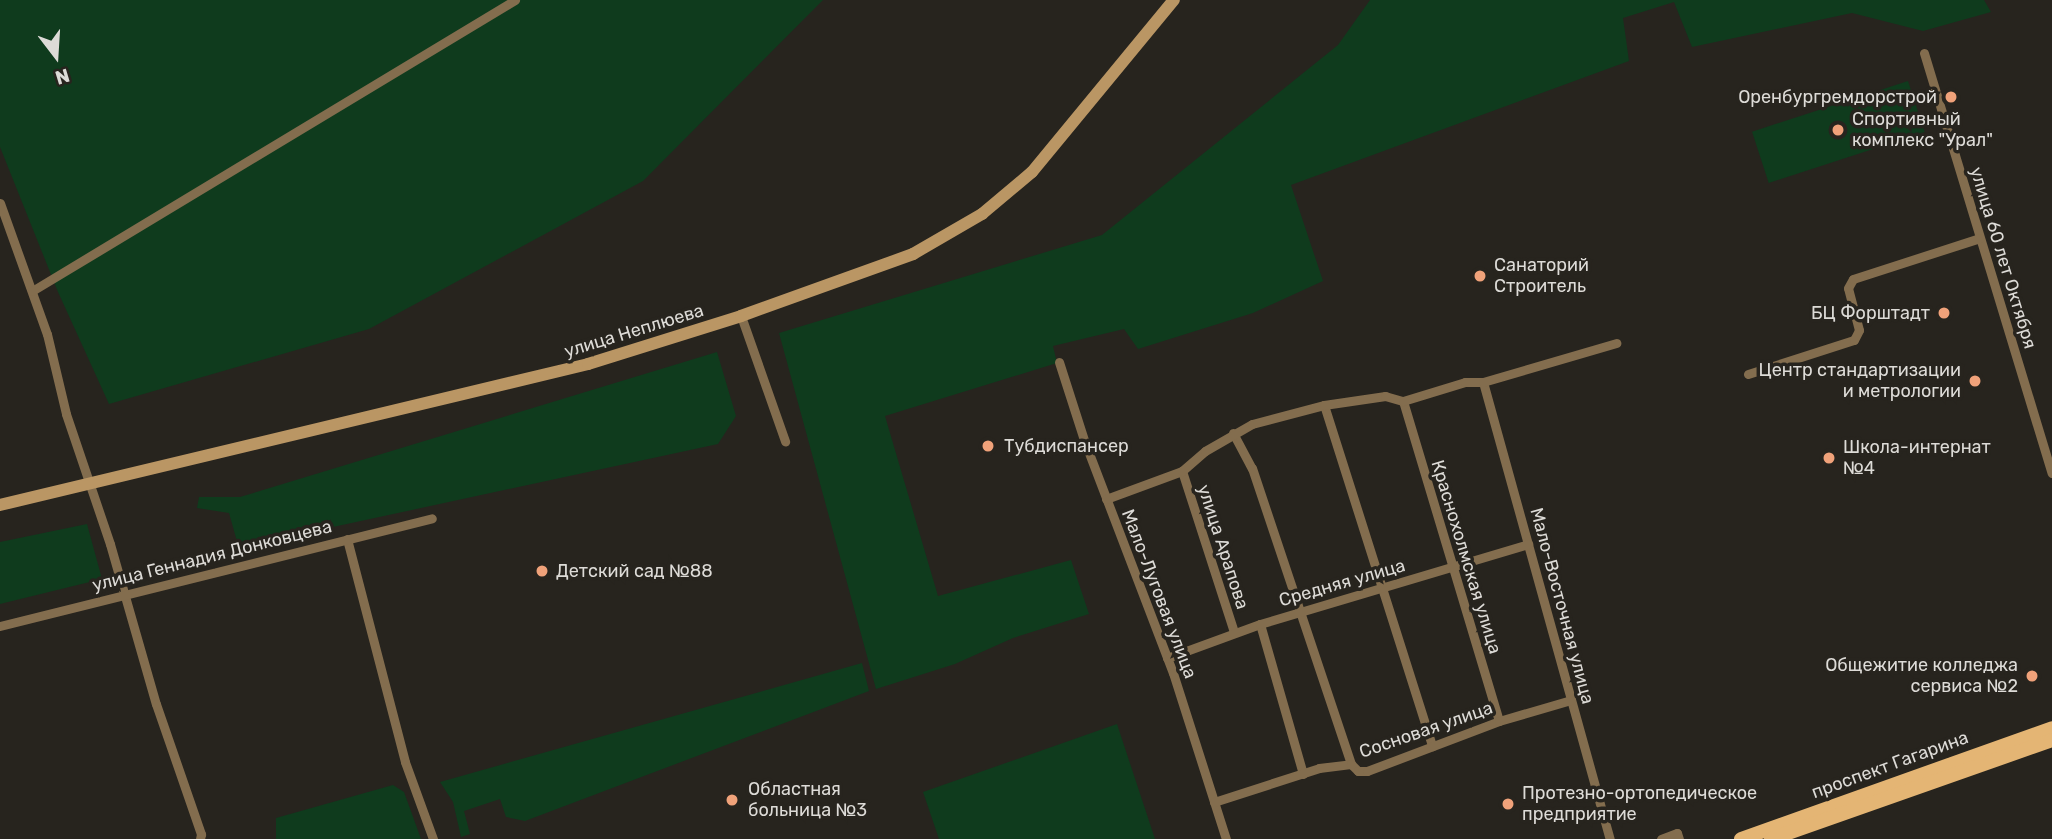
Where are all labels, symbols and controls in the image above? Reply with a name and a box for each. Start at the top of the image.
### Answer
north arrow [21,21,91,91]
text: N [52,64,72,90]
place label: Оренбургремдорстрой [1738,86,1937,108]
marker: Оренбургремдорстрой [1943,89,1959,105]
place label: Спортивный комплекс "Урал" [1852,109,1993,152]
marker: Спортивный комплекс "Урал" [1830,122,1846,138]
street label: улица 60 лет Октября [1965,165,2041,351]
place label: Санаторий Строитель [1494,255,1589,298]
marker: Санаторий Строитель [1472,268,1488,284]
street label: улица Неплюева [562,300,706,362]
place label: БЦ Форштадт [1811,302,1930,324]
marker: БЦ Форштадт [1936,305,1952,321]
place label: Центр стандартизации и метрологии [1759,360,1961,402]
marker: Центр стандартизации и метрологии [1967,373,1983,389]
place label: Тубдиспансер [1004,435,1129,457]
marker: Тубдиспансер [978,436,998,456]
place label: Школа-интернат №4 [1843,437,1991,480]
marker: Школа-интернат №4 [1821,450,1837,466]
street label: Краснохолмская улица [1426,457,1506,657]
street label: улица Арапова [1193,482,1253,612]
street label: Мало-Луговая улица [1117,506,1201,682]
street label: Мало-Восточная улица [1525,506,1599,706]
street label: улица Геннадия Донковцева [90,516,334,596]
street label: Средняя улица [1276,555,1408,611]
place label: Детский сад №88 [556,560,713,582]
marker: Детский сад №88 [534,563,550,579]
place label: Общежитие колледжа сервиса №2 [1825,655,2018,698]
marker: Общежитие колледжа сервиса №2 [2024,668,2040,684]
street label: Сосновая улица [1356,697,1496,763]
street label: проспект Гагарина [1809,727,1971,803]
place label: Областная больница №3 [748,779,867,822]
place label: Протезно-ортопедическое предприятие [1522,783,1757,826]
marker: Областная больница №3 [722,790,742,810]
marker: Протезно-ортопедическое предприятие [1500,796,1516,812]

